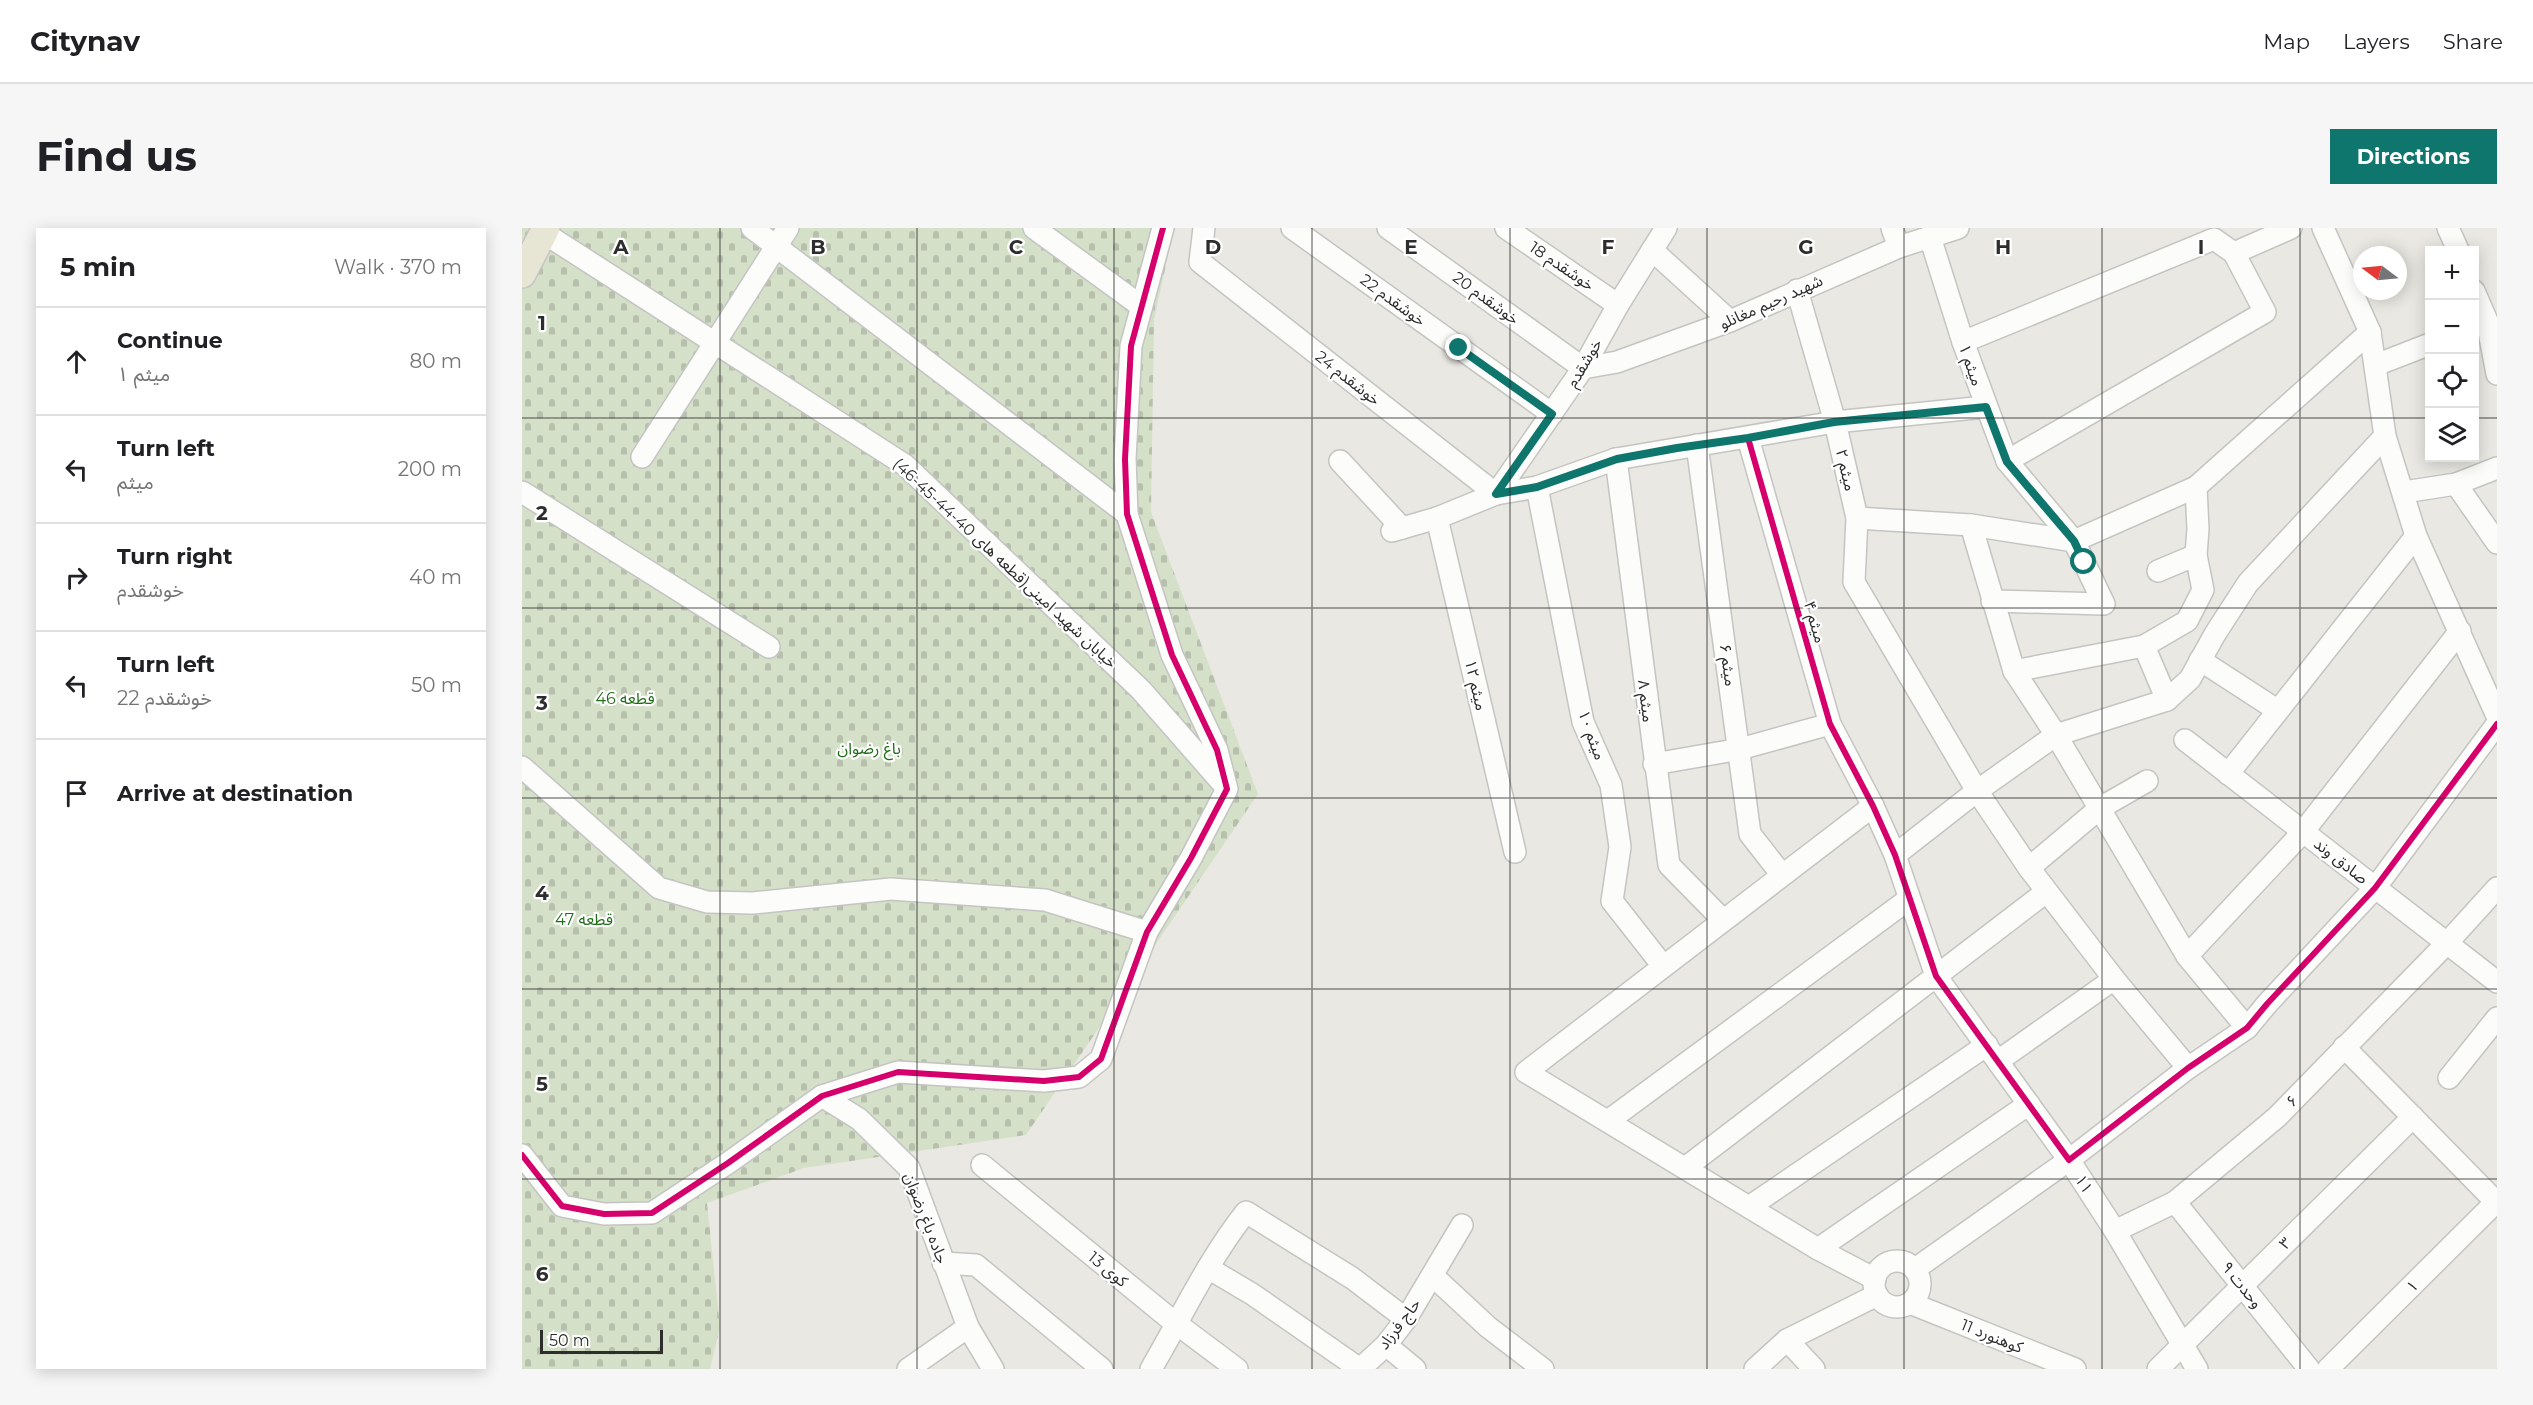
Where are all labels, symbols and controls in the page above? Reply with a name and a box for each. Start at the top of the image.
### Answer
text: Citynav [30,24,140,58]
text: Map [2263,29,2310,54]
text: Layers [2343,29,2410,54]
text: Share [2443,29,2503,54]
button: Directions [2330,129,2497,184]
text: Find us [36,130,197,182]
text: A [612,235,629,259]
text: B [810,235,826,259]
text: C [1009,235,1024,259]
text: D [1205,235,1221,259]
text: E [1404,235,1418,259]
text: F [1602,235,1615,259]
text: G [1798,235,1814,259]
text: H [1995,235,2011,259]
text: I [2198,235,2204,259]
street label: خوشقدم 18 [1524,237,1598,297]
north arrow [2353,246,2407,300]
map controls [2425,246,2479,462]
button: + [2425,246,2479,300]
text: 5 min [60,251,136,283]
text: Walk · 370 m [334,255,462,279]
street label: خوشقدم 20 [1447,268,1523,331]
street label: خوشقدم 22 [1355,270,1429,332]
street label: شهید رحیم مغانلو [1716,271,1827,336]
button: − [2425,300,2479,354]
text: 1 [538,311,546,335]
text: Continue [117,327,223,354]
route end [1445,334,1471,360]
street label: خوشقدم [1562,335,1609,392]
street label: ۱ میثم [1952,342,1987,389]
icon: ahead [60,345,93,378]
street label: خوشقدم 24 [1310,347,1384,412]
text: 80 m [410,349,462,373]
button: locate [2425,354,2479,408]
text: ۱ میثم [117,362,170,386]
button: layers [2425,408,2479,462]
text: Turn left [117,435,215,462]
street label: ۲ میثم [1829,447,1860,494]
icon: left [60,453,93,486]
street label: خیابان شهید امینی(قطعه های 40-44-45-46) [889,454,1121,672]
text: 200 m [398,457,462,481]
text: میثم [117,470,154,494]
text: 2 [536,501,548,525]
text: Turn right [117,543,232,570]
route start [2070,548,2096,574]
icon: right [60,561,93,594]
text: 40 m [409,565,462,589]
text: خوشقدم [117,578,184,602]
street label: ۴ میثم [1797,599,1830,646]
street label: ۶ میثم [1713,643,1740,688]
text: Turn left [117,651,215,678]
street label: ۱۲ میثم [1458,658,1491,713]
icon: left [60,669,93,702]
text: 50 m [411,673,462,697]
street label: ۸ میثم [1631,679,1658,724]
text: خوشقدم 22 [117,686,212,710]
park label: قطعه 46 [595,689,655,708]
text: 3 [535,691,548,715]
street label: ۱۰ میثم [1571,707,1610,764]
park label: باغ رضوان [837,739,901,761]
icon: arrive [60,777,93,810]
text: Arrive at destination [117,780,353,807]
street label: صادق وند [2310,834,2372,888]
text: 4 [535,881,549,905]
park label: قطعه 47 [555,910,613,929]
text: 5 [536,1072,548,1096]
street label: ۶ [2282,1091,2302,1111]
street label: جاده باغ رضوان [897,1170,952,1267]
street label: ۱۱ [2071,1171,2097,1197]
street label: ۳ [2275,1233,2295,1253]
street label: کوی 13 [1084,1247,1132,1291]
street label: ۹ وحدت [2218,1258,2266,1312]
text: 6 [536,1262,549,1286]
street label: ۱ [2402,1276,2422,1296]
street label: حاج فرزاد [1374,1295,1427,1355]
street label: کوهنورد 11 [1958,1315,2026,1357]
scale bar [540,1327,663,1354]
text: 50 m [549,1331,590,1350]

